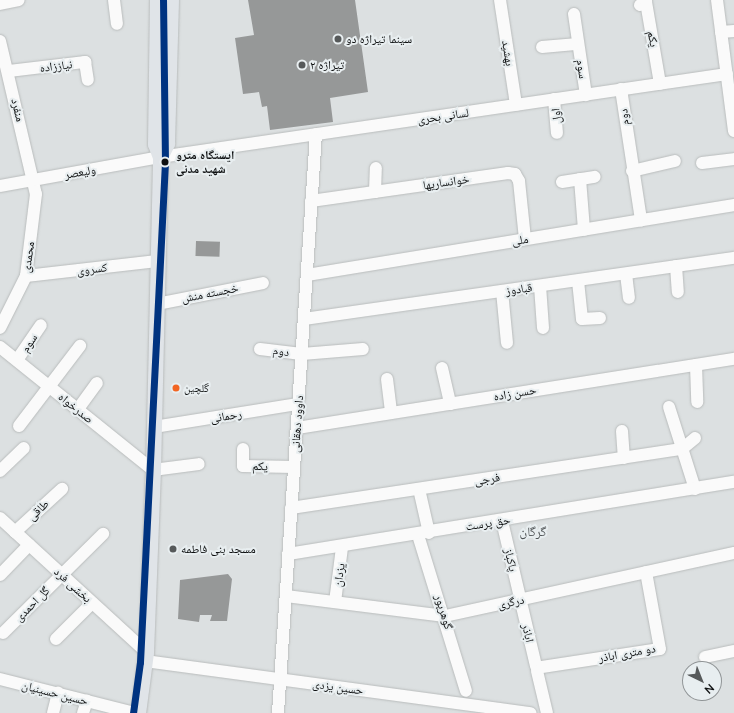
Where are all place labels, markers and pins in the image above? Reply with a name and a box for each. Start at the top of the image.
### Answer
place label: سینما تیراژه دو [346,32,412,46]
marker: سینما تیراژه دو [333,34,343,44]
place label: تیراژه ۲ [310,58,344,72]
marker: تیراژه ۲ [297,60,307,70]
place label: ایستگاه مترو شهید مدنی [176,148,234,176]
marker: ایستگاه مترو شهید مدنی [158,155,172,169]
place label: گلچین [184,381,209,395]
marker: گلچین [171,383,181,393]
place label: مسجد بنی فاطمه [181,542,256,556]
marker: مسجد بنی فاطمه [168,544,178,554]

